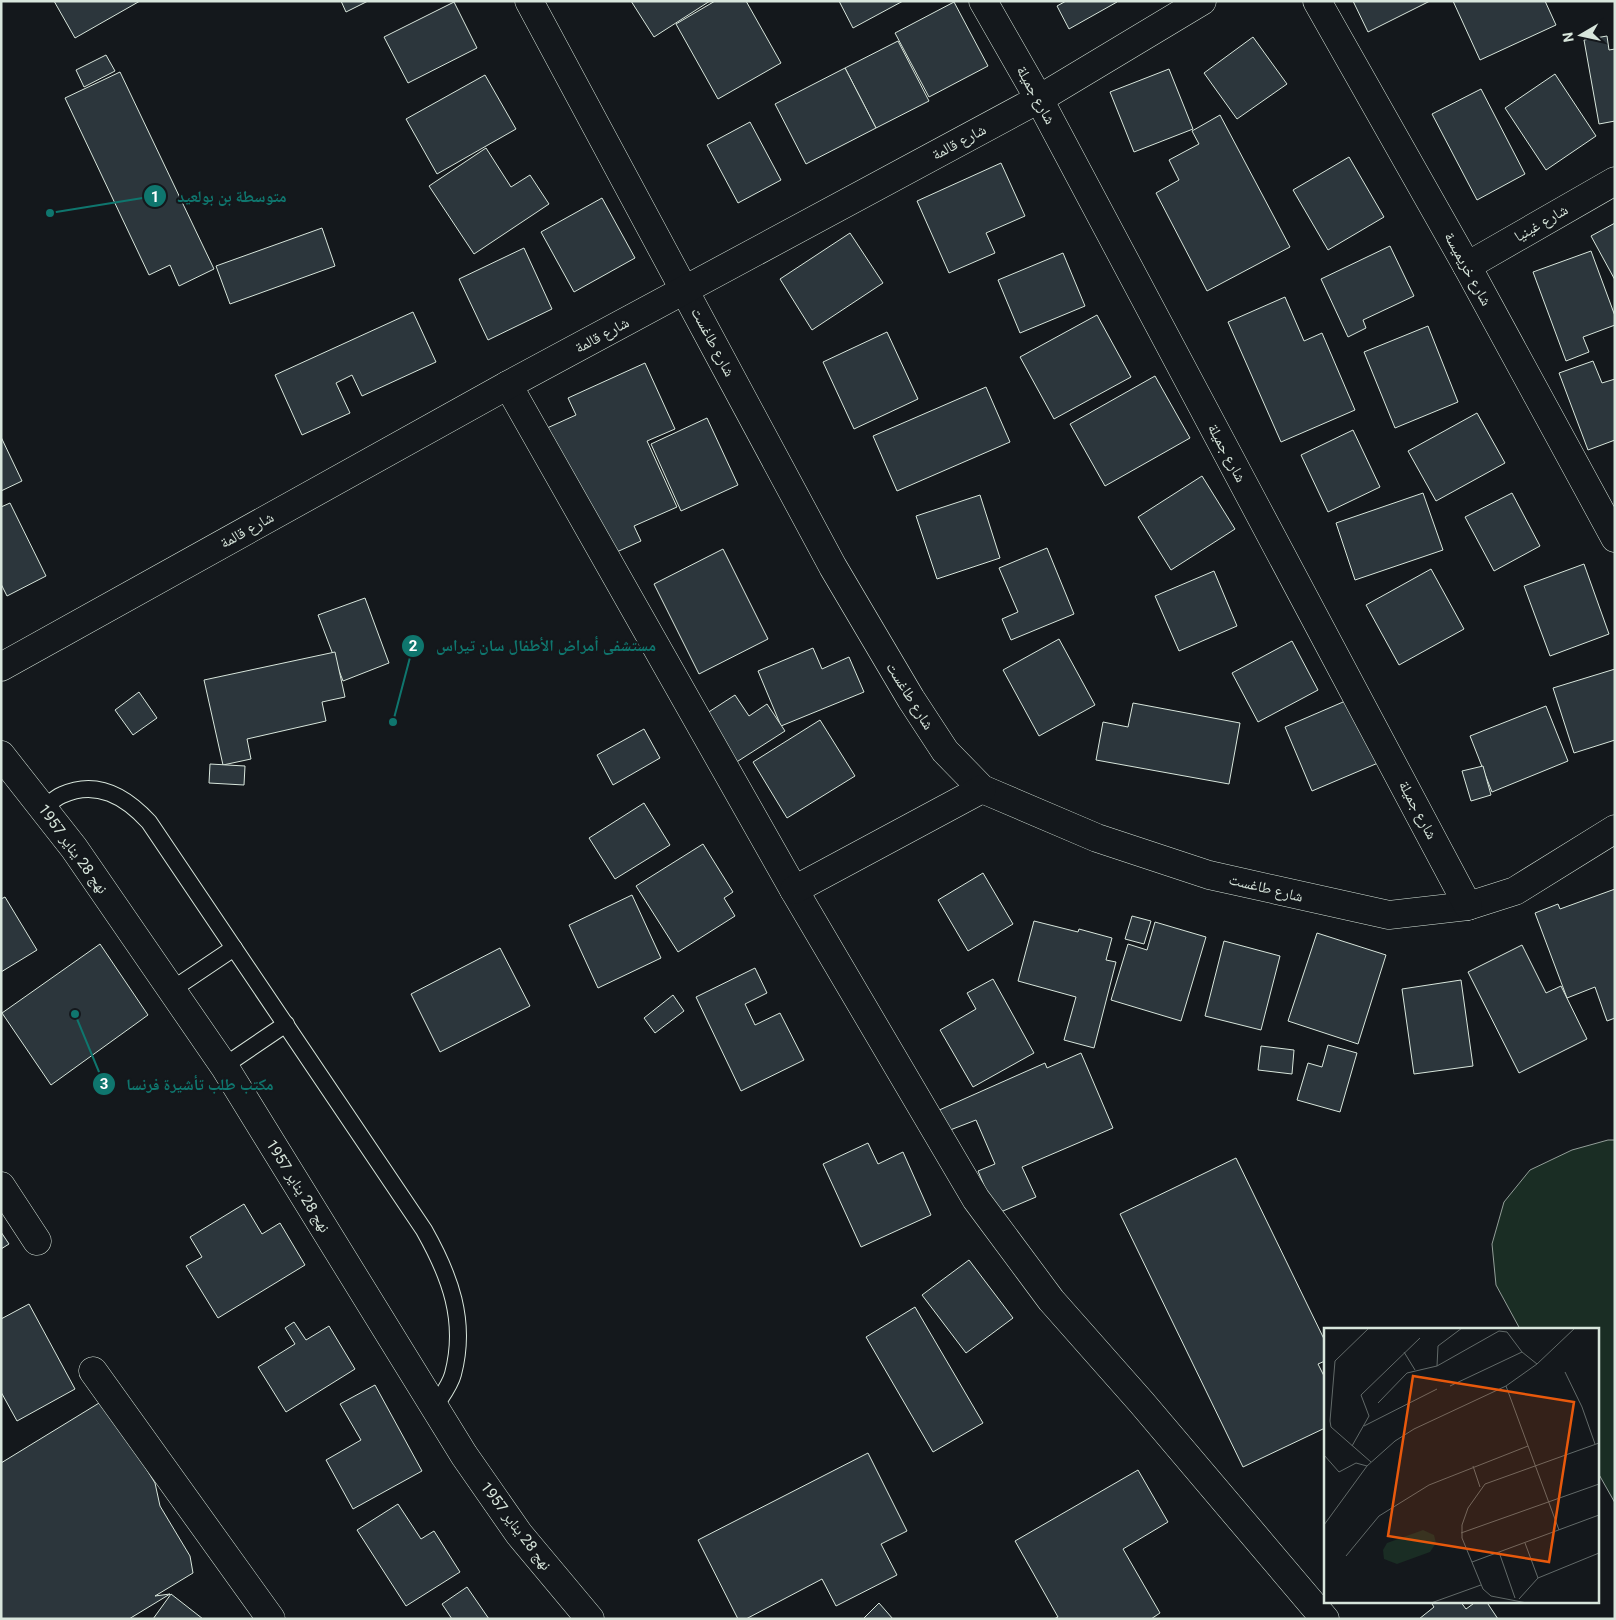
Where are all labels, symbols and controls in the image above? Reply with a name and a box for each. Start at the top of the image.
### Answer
north arrow [1556,10,1606,60]
text: N [1559,31,1577,43]
street label: شارع جميلة [1012,63,1059,128]
street label: شارع قالمة [929,120,990,165]
callout: متوسطة بن بولعيد [142,181,297,212]
text: متوسطة بن بولعيد [177,187,287,206]
text: 1 [151,188,159,206]
street label: شارع غينيا [1511,200,1572,246]
street label: شارع خريميسة [1440,229,1496,310]
street label: شارع طاغست [686,304,739,380]
street label: شارع قالمة [572,313,633,358]
street label: شارع جميلة [1203,421,1250,486]
street label: شارع قالمة [217,508,278,553]
callout: مستشفى أمراض الأطفال سان تيراس [401,630,666,661]
text: مستشفى أمراض الأطفال سان تيراس [436,636,656,655]
text: 2 [409,637,418,655]
street label: شارع طاغست [881,659,938,734]
street label: شارع جميلة [1394,778,1441,843]
street label: نهج 28 يناير 1957 [34,801,111,898]
street label: شارع طاغست [1227,870,1305,907]
callout: مكتب طلب تأشيرة فرنسا [92,1069,284,1100]
text: 3 [100,1075,108,1093]
text: مكتب طلب تأشيرة فرنسا [126,1075,274,1094]
street label: نهج 28 يناير 1957 [261,1136,334,1236]
inset map [1324,1328,1598,1602]
street label: نهج 28 يناير 1957 [476,1478,555,1574]

